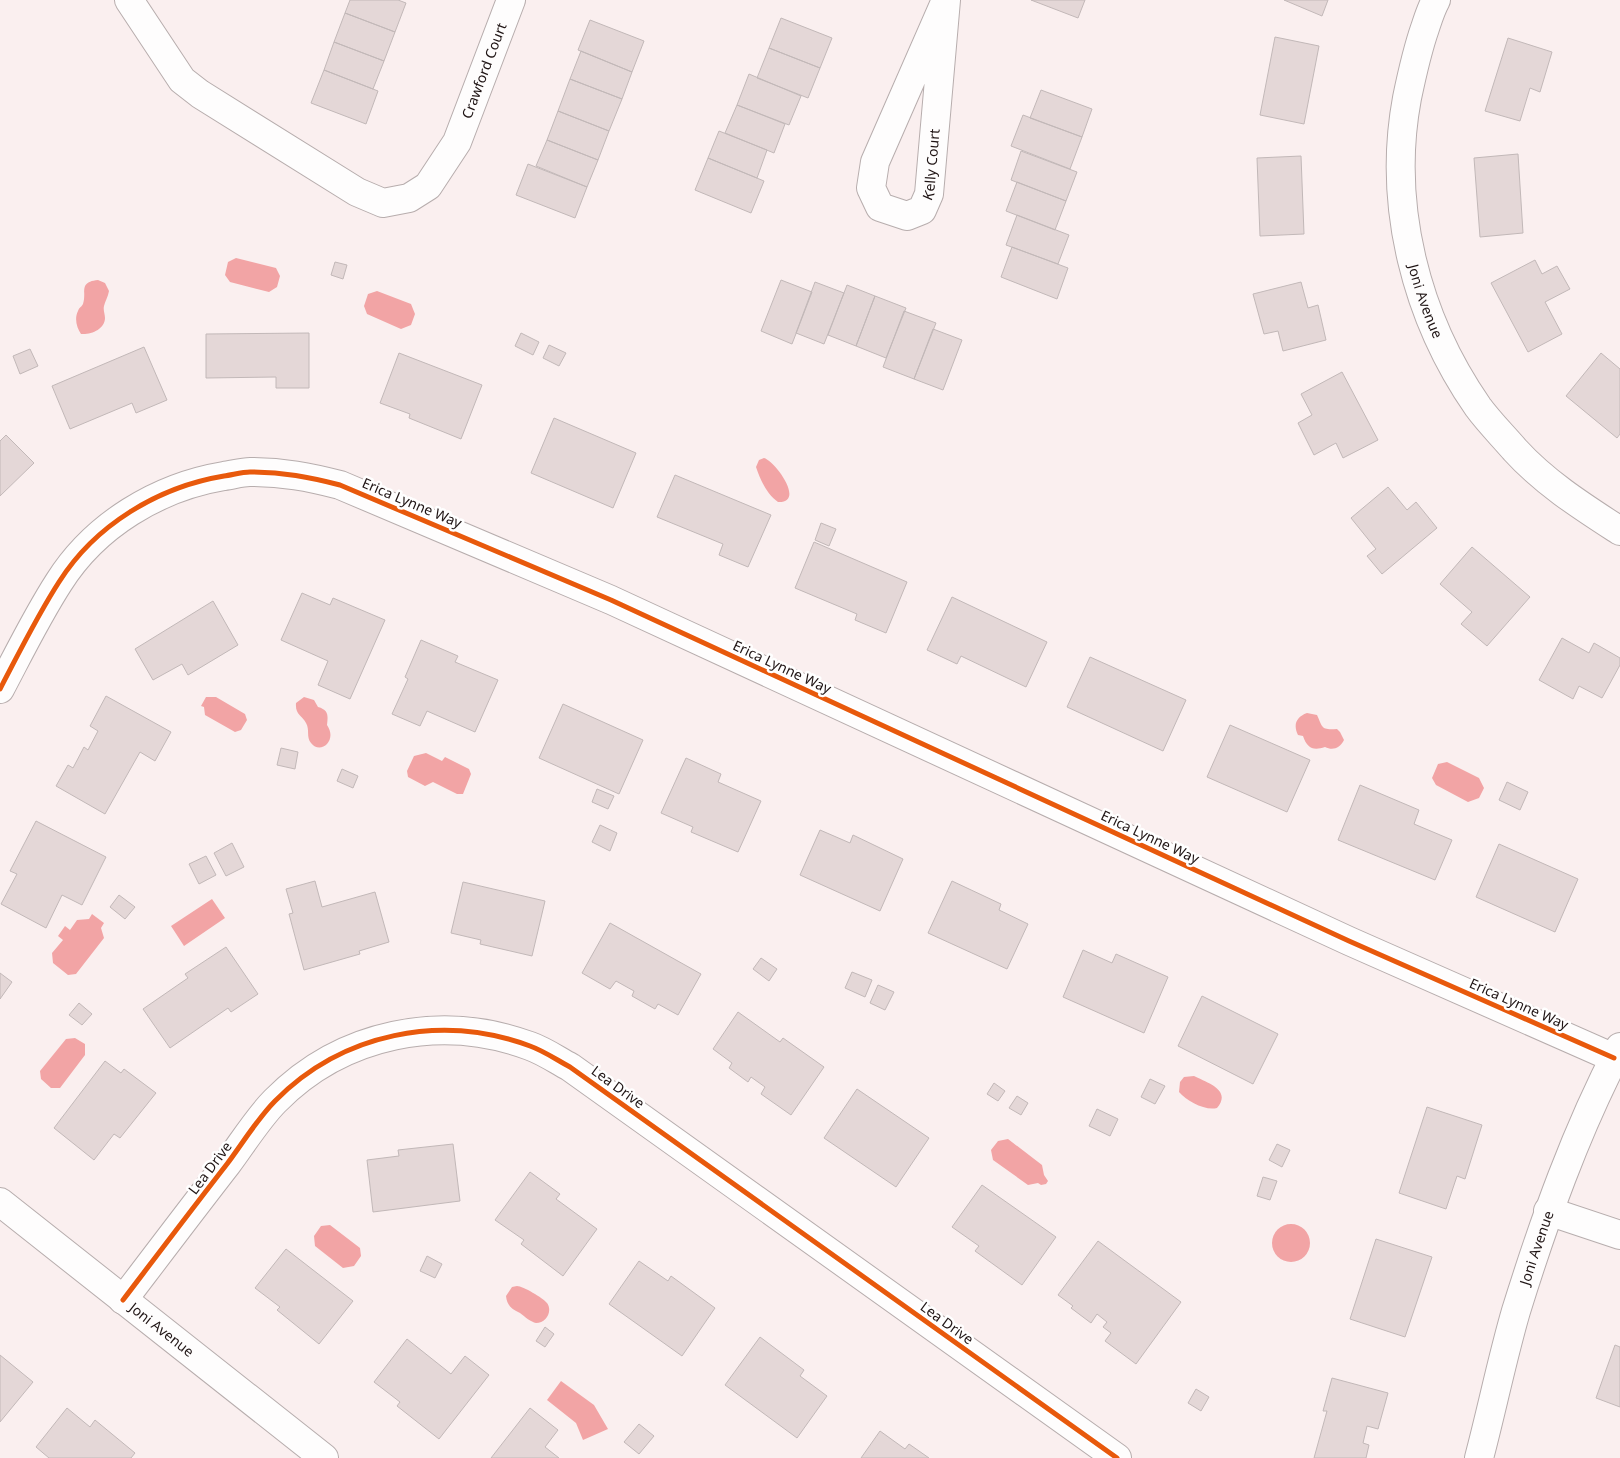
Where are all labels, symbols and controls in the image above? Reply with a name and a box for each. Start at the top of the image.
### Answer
street label: Crawford Court [457,20,511,121]
street label: Kelly Court [917,128,944,203]
street label: Joni Avenue [1404,260,1448,341]
street label: Erica Lynne Way [359,473,466,532]
street label: Erica Lynne Way [730,635,835,698]
street label: Erica Lynne Way [1098,805,1203,868]
street label: Erica Lynne Way [1467,973,1572,1034]
street label: Lea Drive [588,1061,649,1112]
street label: Lea Drive [184,1137,236,1198]
street label: Joni Avenue [1514,1208,1558,1289]
street label: Joni Avenue [124,1297,198,1361]
street label: Lea Drive [917,1297,978,1348]

